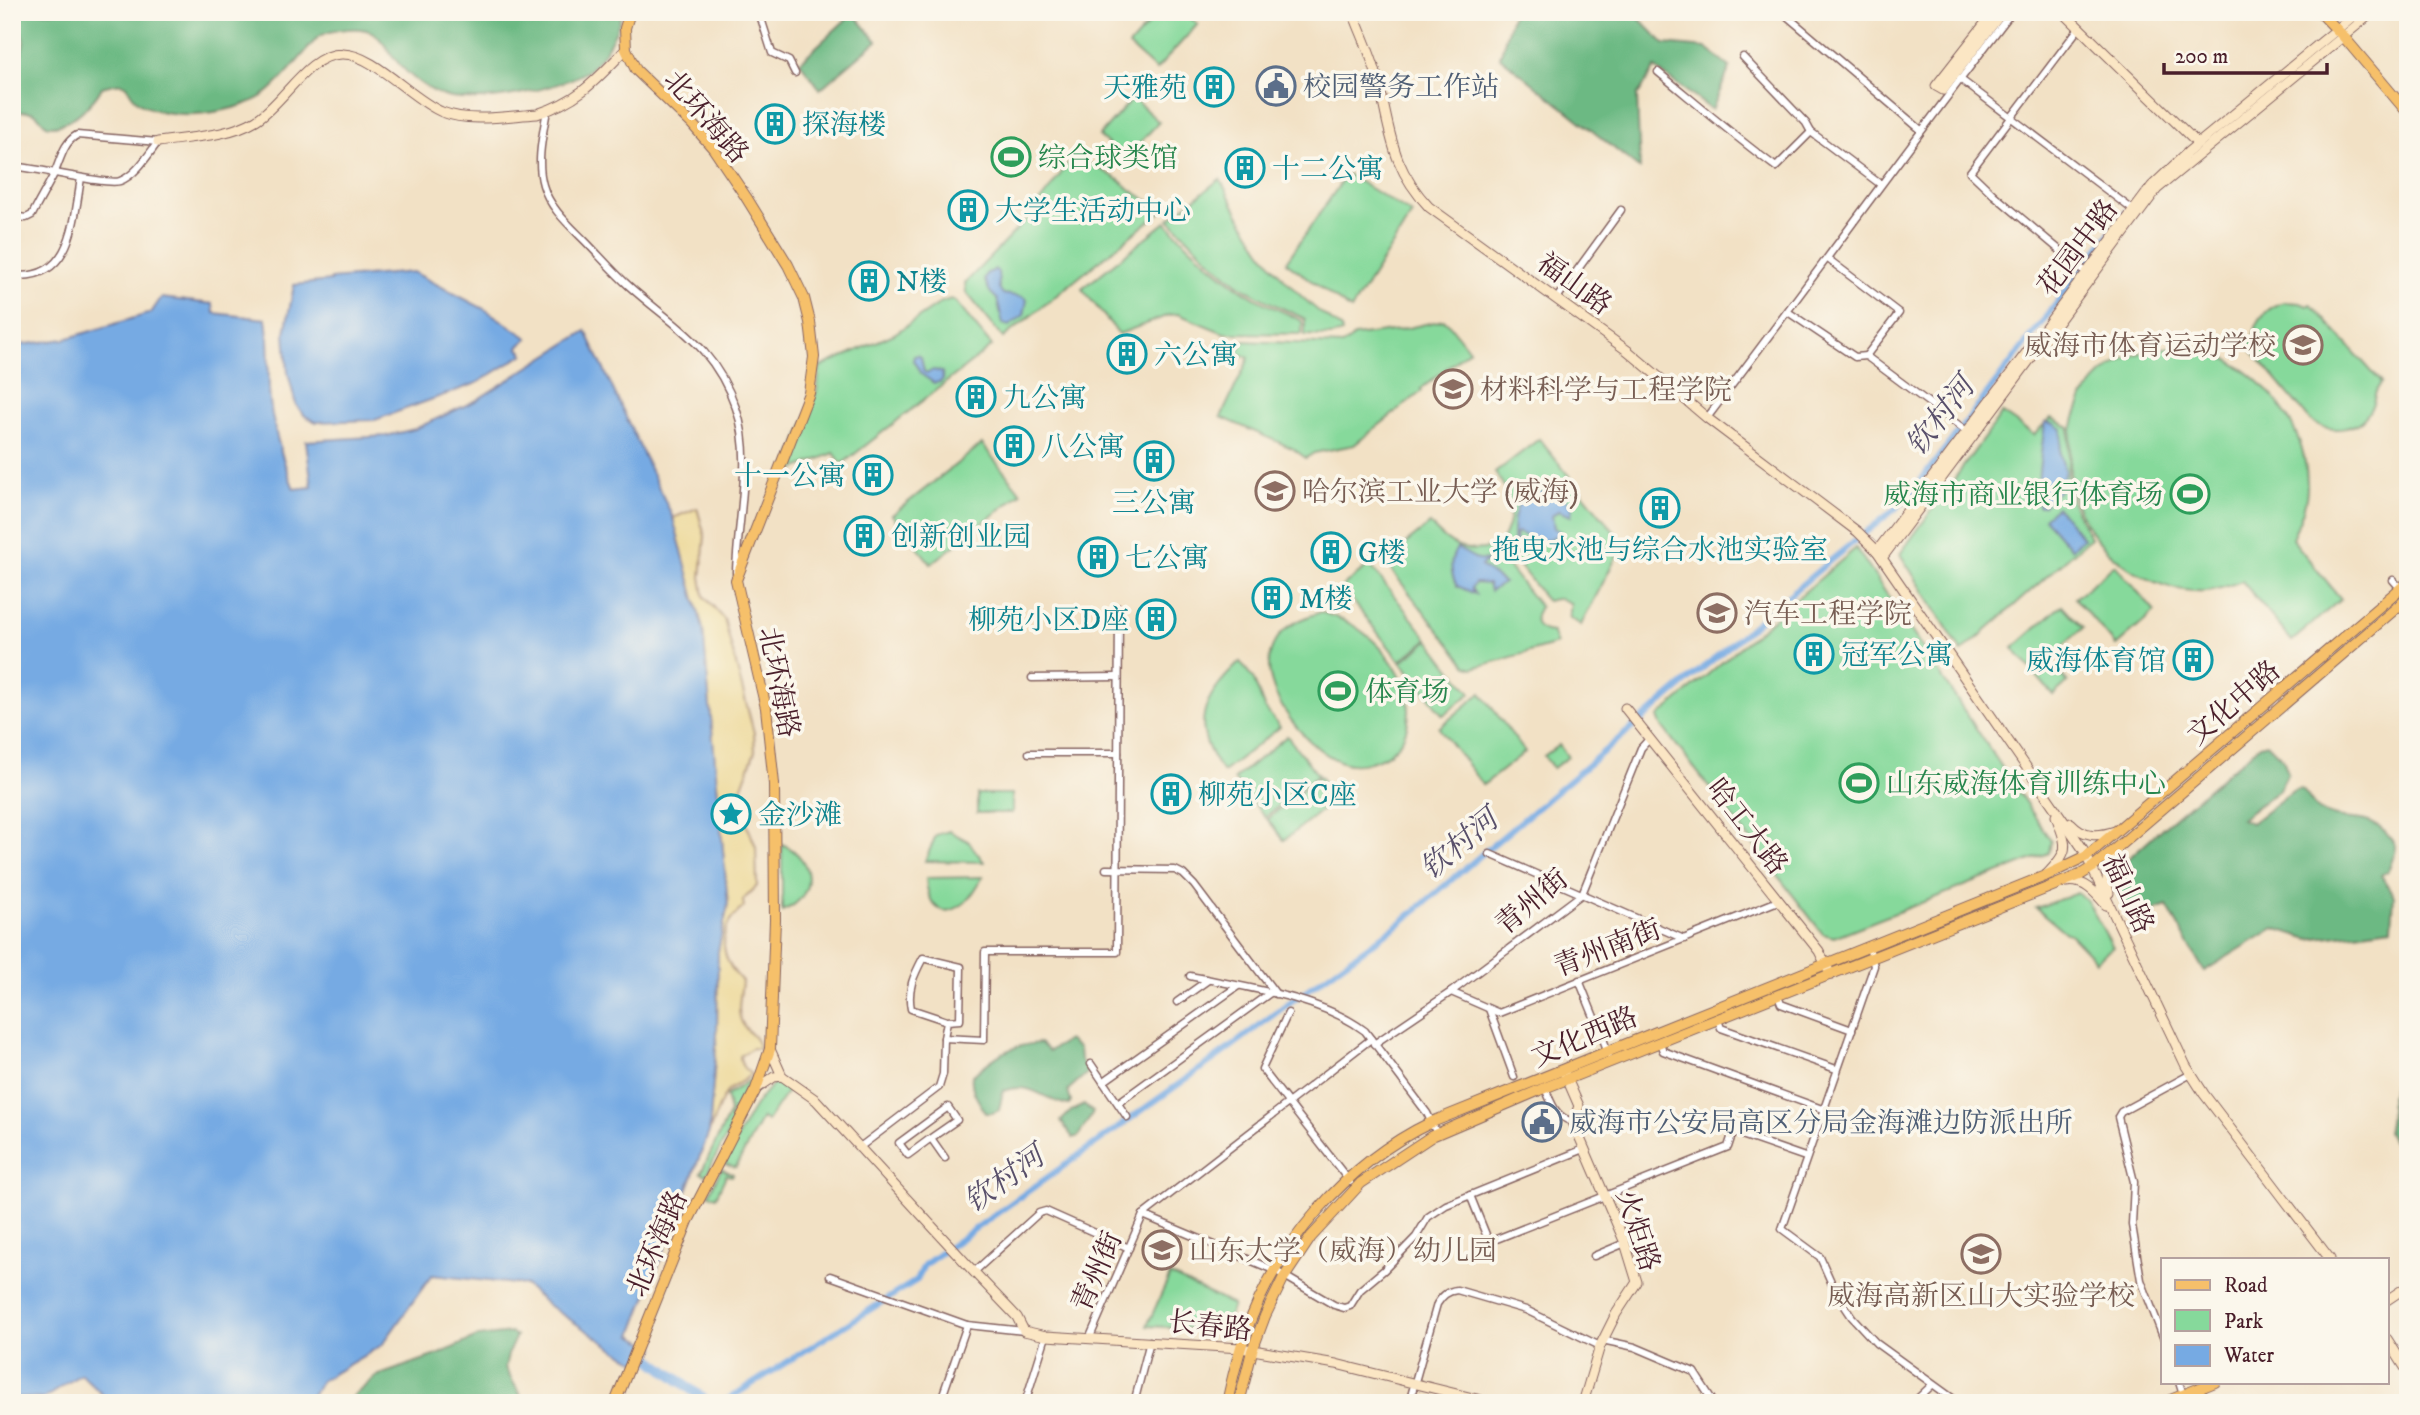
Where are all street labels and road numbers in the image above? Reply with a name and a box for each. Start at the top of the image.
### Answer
street label: 北环海路 [656,63,756,171]
street label: 花园中路 [2031,193,2126,303]
street label: 福山路 [1530,245,1618,323]
street label: 北环海路 [751,624,806,741]
street label: 文化中路 [2180,653,2288,753]
street label: 哈工大路 [1699,772,1795,882]
street label: 福山路 [2094,848,2161,939]
street label: 青州街 [1489,862,1575,943]
street label: 青州南街 [1549,912,1666,985]
street label: 文化西路 [1526,999,1643,1075]
street label: 北环海路 [619,1185,695,1302]
street label: 火炬路 [1608,1185,1667,1276]
street label: 青州街 [1064,1226,1130,1317]
street label: 长春路 [1166,1305,1253,1348]

